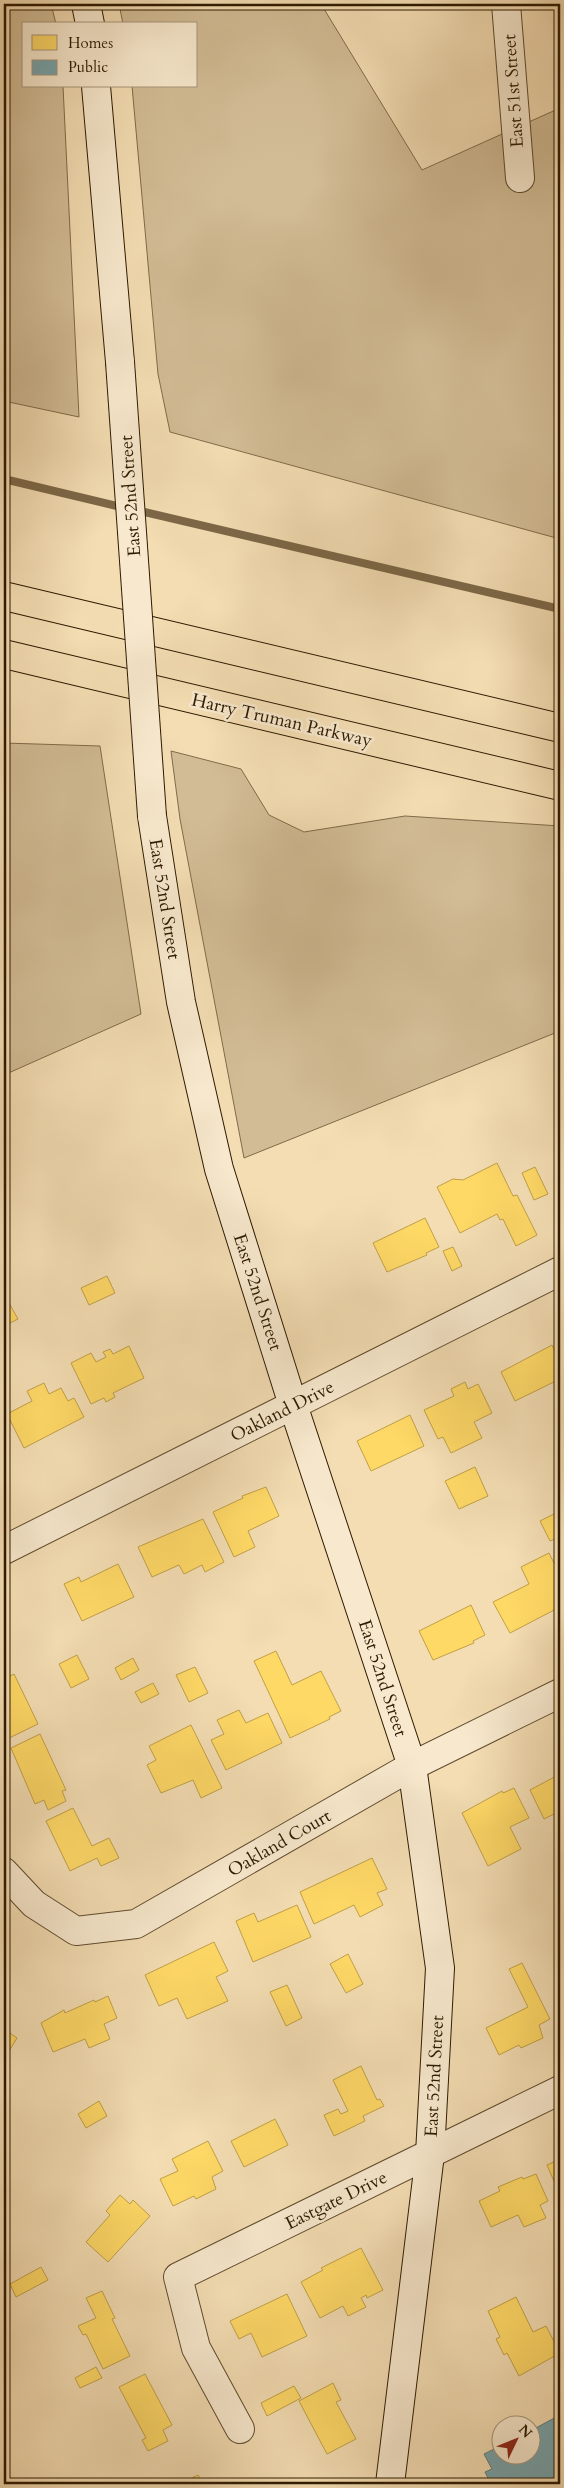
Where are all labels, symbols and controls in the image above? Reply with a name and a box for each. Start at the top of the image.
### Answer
legend [22,22,198,88]
text: Homes [68,33,113,53]
street label: East 51st Street [497,33,530,149]
text: Public [68,57,108,77]
street label: East 52nd Street [114,434,147,558]
street label: Harry Truman Parkway [189,688,375,754]
street label: East 52nd Street [143,837,186,961]
street label: East 52nd Street [227,1230,288,1354]
street label: Oakland Drive [226,1375,338,1448]
street label: East 52nd Street [352,1616,413,1740]
street label: Oakland Court [223,1804,336,1883]
street label: East 52nd Street [419,2014,450,2138]
street label: Eastgate Drive [281,2165,391,2236]
north arrow [492,2416,542,2466]
text: N [514,2421,536,2442]

